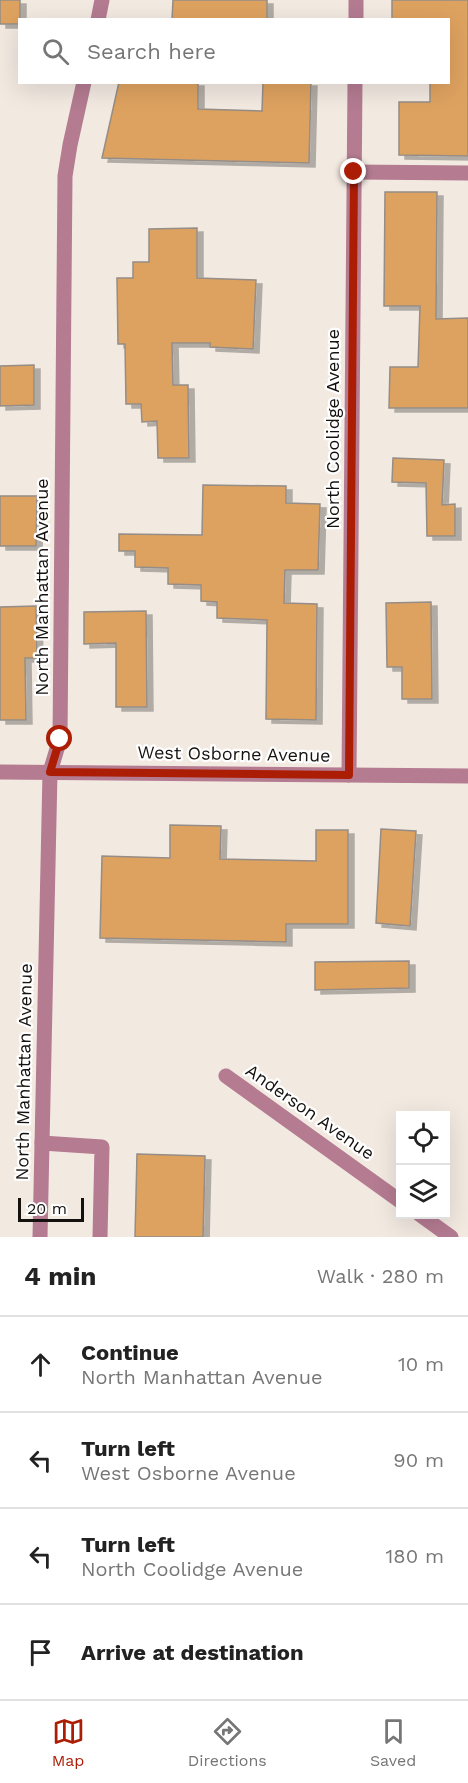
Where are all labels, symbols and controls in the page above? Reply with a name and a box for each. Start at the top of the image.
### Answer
search box [18,18,450,84]
icon: search [39,35,72,68]
text: Search here [87,39,216,64]
route end [340,158,366,184]
street label: North Coolidge Avenue [322,329,343,529]
street label: North Manhattan Avenue [31,478,52,696]
route start [46,725,72,751]
street label: West Osborne Avenue [137,741,331,766]
street label: North Manhattan Avenue [11,963,36,1181]
street label: Anderson Avenue [242,1059,379,1164]
map controls [396,1111,450,1219]
button: locate [396,1111,450,1165]
button: layers [396,1165,450,1219]
scale bar [18,1195,84,1222]
text: 20 m [27,1199,67,1218]
text: 4 min [24,1261,96,1291]
text: Walk · 280 m [317,1264,444,1288]
text: Continue [81,1340,179,1365]
icon: ahead [24,1348,57,1381]
text: 10 m [398,1352,444,1376]
text: North Manhattan Avenue [81,1365,323,1389]
text: Turn left [81,1436,175,1461]
icon: left [24,1444,57,1477]
text: 90 m [393,1448,444,1472]
text: West Osborne Avenue [81,1461,296,1485]
text: Turn left [81,1532,175,1557]
icon: left [24,1540,57,1573]
text: 180 m [386,1544,444,1568]
text: North Coolidge Avenue [81,1557,303,1581]
icon: arrive [24,1636,57,1669]
text: Arrive at destination [81,1640,304,1665]
tab: Map [52,1715,85,1770]
tab: Directions [188,1715,267,1770]
tab: Saved [370,1715,416,1770]

